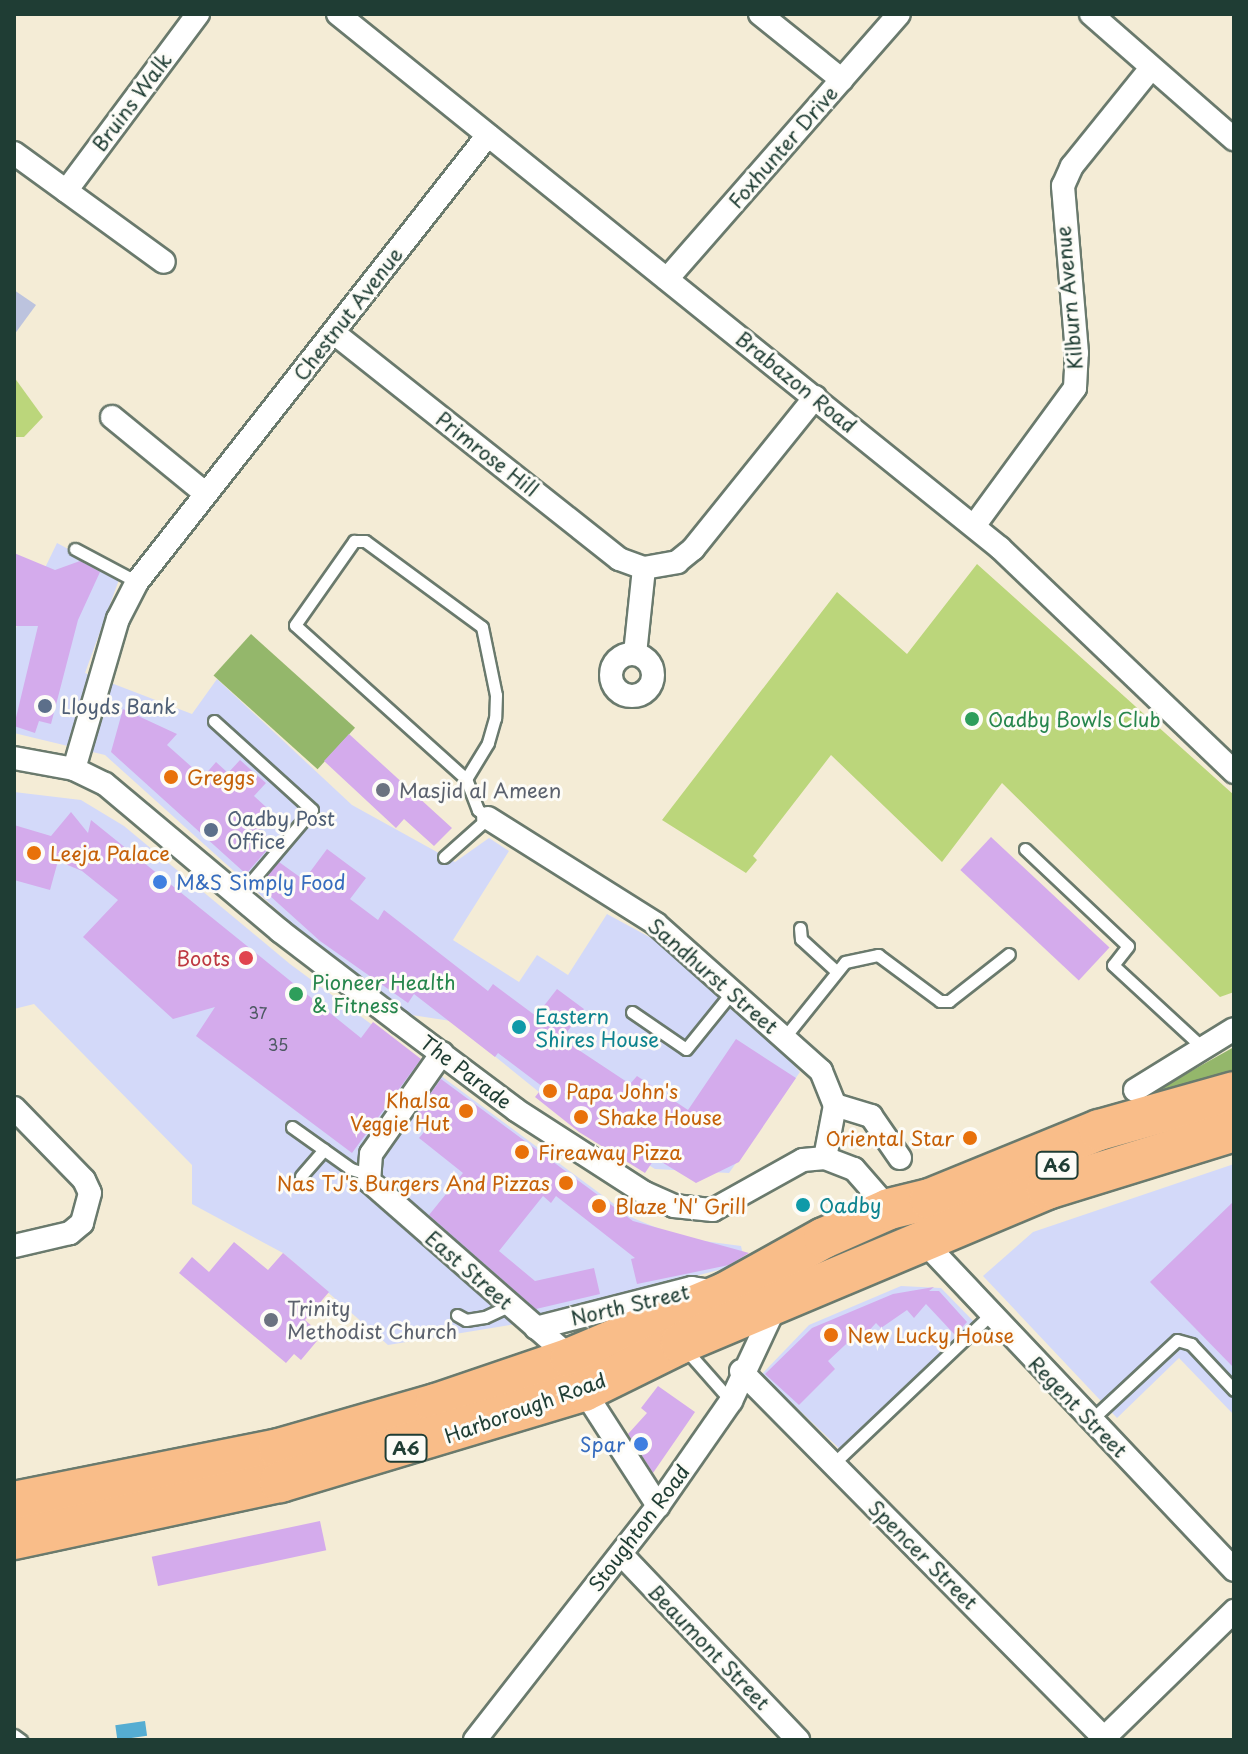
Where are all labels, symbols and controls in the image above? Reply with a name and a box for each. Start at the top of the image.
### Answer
street label: Bruins Walk [87,48,177,156]
street label: Foxhunter Drive [723,81,843,213]
street label: Kilburn Avenue [1051,225,1087,371]
street label: Chestnut Avenue [289,244,407,384]
street label: Brabazon Road [731,326,861,438]
street label: Primrose Hill [431,406,543,502]
place label: Lloyds Bank [61,694,177,718]
marker: Lloyds Bank [36,697,54,715]
place label: Oadby Bowls Club [988,707,1161,731]
marker: Oadby Bowls Club [963,710,981,728]
place label: Greggs [187,765,255,789]
marker: Greggs [162,768,180,786]
place label: Masjid al Ameen [399,778,562,802]
marker: Masjid al Ameen [374,781,392,799]
place label: Oadby Post Office [227,806,336,853]
marker: Oadby Post Office [202,821,220,839]
place label: Leeja Palace [50,841,170,865]
marker: Leeja Palace [25,844,43,862]
place label: M&S Simply Food [176,870,345,894]
marker: M&S Simply Food [151,873,169,891]
street label: Sandhurst Street [643,913,783,1039]
place label: Boots [176,946,230,970]
marker: Boots [237,949,255,967]
place label: Pioneer Health & Fitness [312,970,456,1017]
marker: Pioneer Health & Fitness [287,985,305,1003]
house number: 37 [249,1002,267,1022]
place label: Eastern Shires House [535,1004,659,1051]
marker: Eastern Shires House [510,1018,528,1036]
street label: The Parade [416,1030,516,1114]
house number: 35 [268,1034,288,1054]
place label: Papa John's [566,1079,680,1103]
marker: Papa John's [541,1082,559,1100]
place label: Khalsa Veggie Hut [349,1088,450,1135]
marker: Khalsa Veggie Hut [457,1102,475,1120]
place label: Shake House [597,1105,723,1129]
marker: Shake House [572,1108,590,1126]
place label: Oriental Star [826,1126,954,1150]
marker: Oriental Star [961,1129,979,1147]
place label: Fireaway Pizza [538,1140,682,1164]
marker: Fireaway Pizza [513,1143,531,1161]
road number: A6 [1035,1151,1079,1179]
place label: Nas TJ's Burgers And Pizzas [278,1171,550,1195]
marker: Nas TJ's Burgers And Pizzas [557,1174,575,1192]
place label: Oadby [819,1193,881,1217]
place label: Blaze 'N' Grill [615,1194,746,1218]
marker: Oadby [794,1196,812,1214]
marker: Blaze 'N' Grill [590,1197,608,1215]
street label: East Street [420,1226,518,1314]
street label: North Street [568,1280,692,1330]
place label: Trinity Methodist Church [287,1296,457,1343]
marker: Trinity Methodist Church [262,1311,280,1329]
place label: New Lucky House [847,1323,1017,1347]
marker: New Lucky House [822,1326,840,1344]
street label: Regent Street [1024,1351,1132,1463]
street label: Harborough Road [441,1368,609,1448]
place label: Spar [580,1432,625,1456]
road number: A6 [384,1434,428,1462]
marker: Spar [632,1435,650,1453]
street label: Stoughton Road [584,1460,694,1596]
street label: Spencer Street [863,1495,983,1615]
street label: Beaumont Street [643,1579,775,1715]

